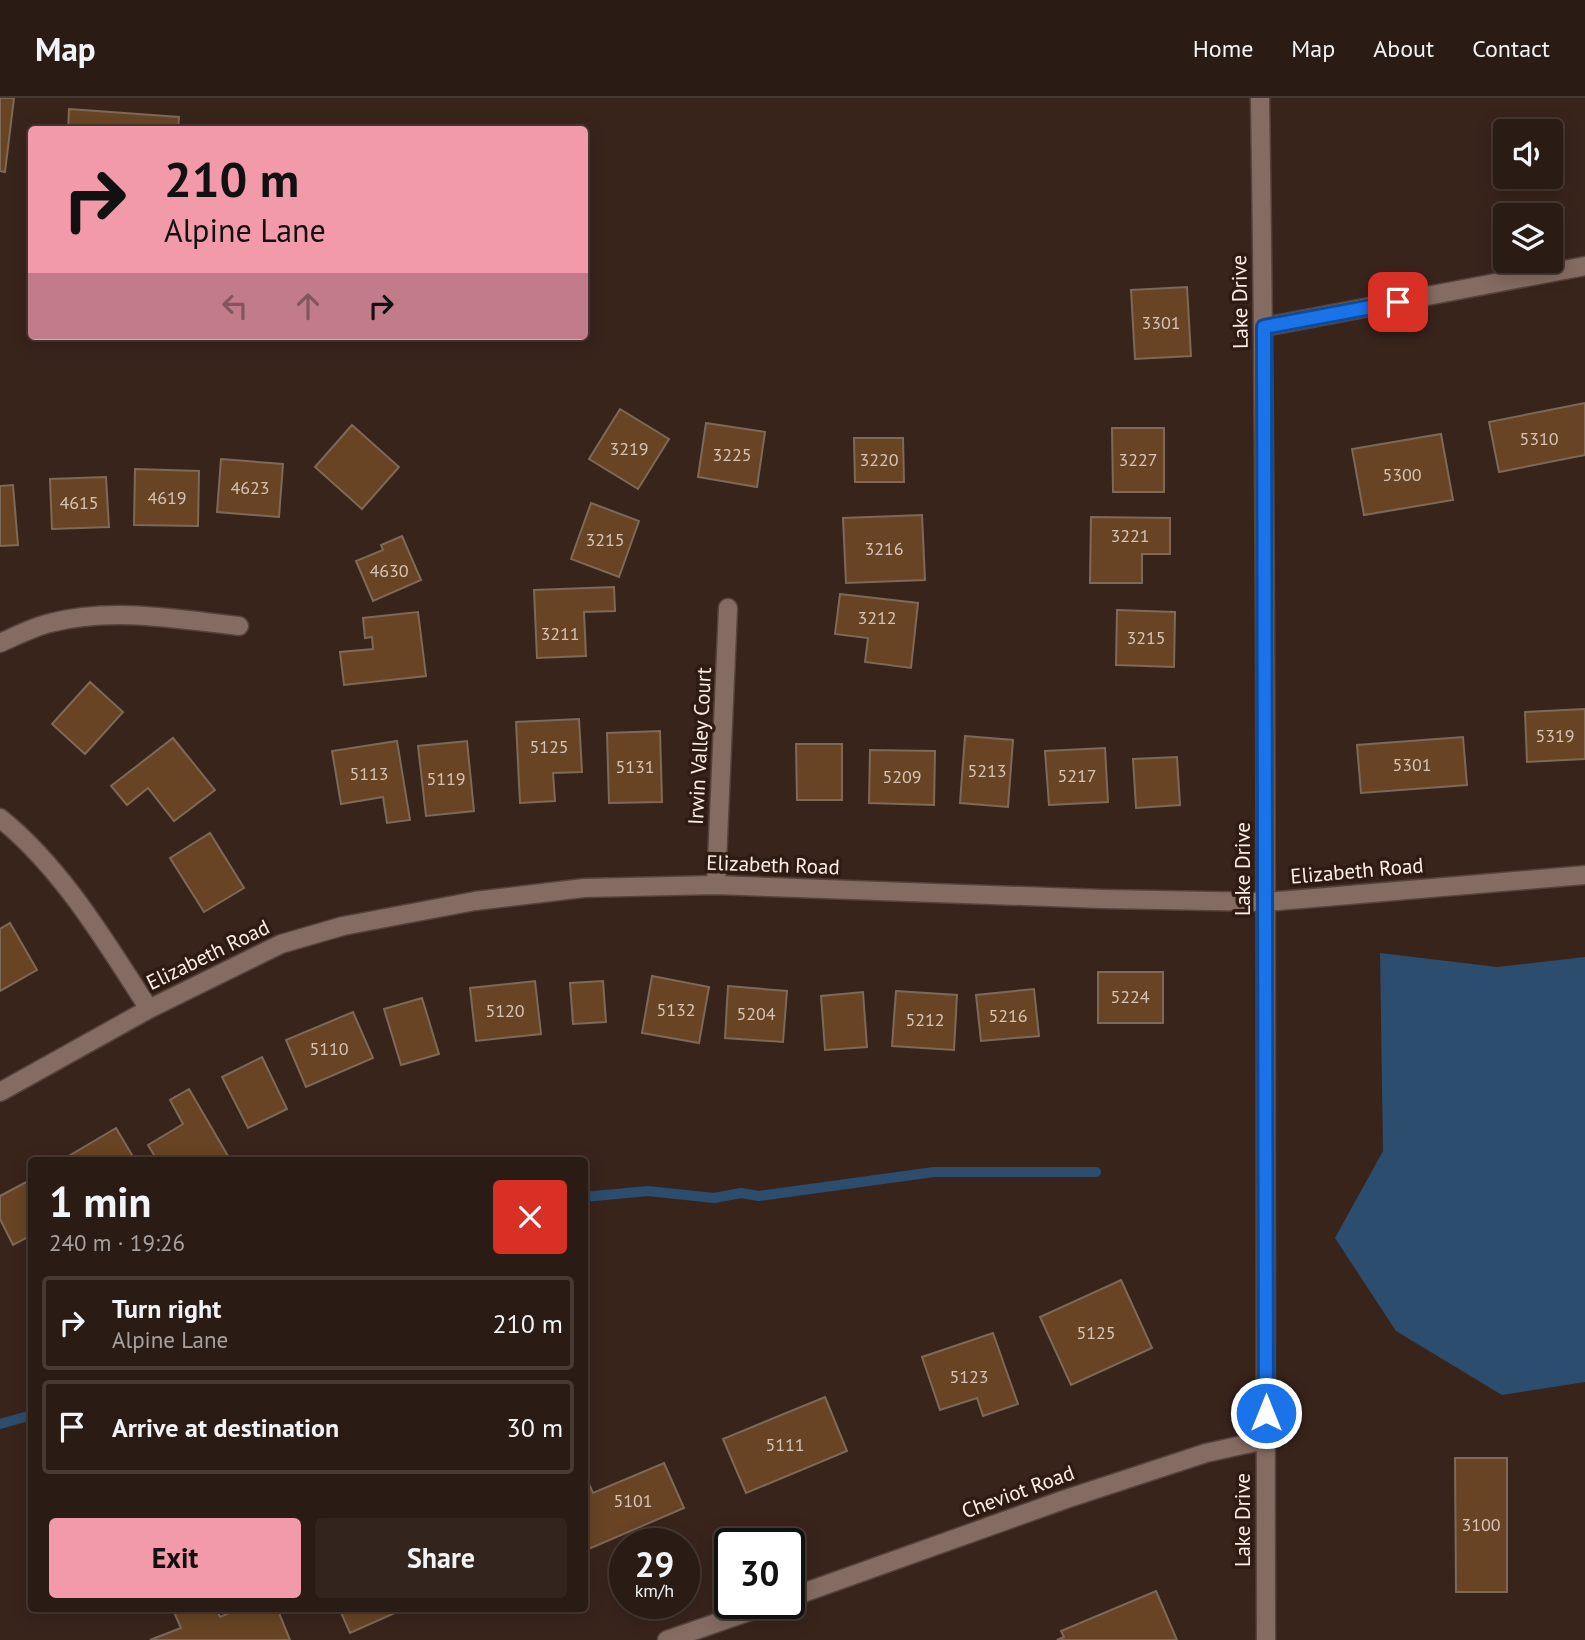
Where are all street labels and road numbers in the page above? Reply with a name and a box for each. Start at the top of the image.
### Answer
street label: Lake Drive [1225,255,1254,349]
street label: Irwin Valley Court [682,666,717,826]
street label: Lake Drive [1229,822,1256,916]
street label: Elizabeth Road [706,849,840,880]
street label: Elizabeth Road [1289,851,1425,890]
street label: Elizabeth Road [142,913,274,996]
street label: Cheviot Road [958,1459,1078,1524]
street label: Lake Drive [1229,1473,1256,1567]

